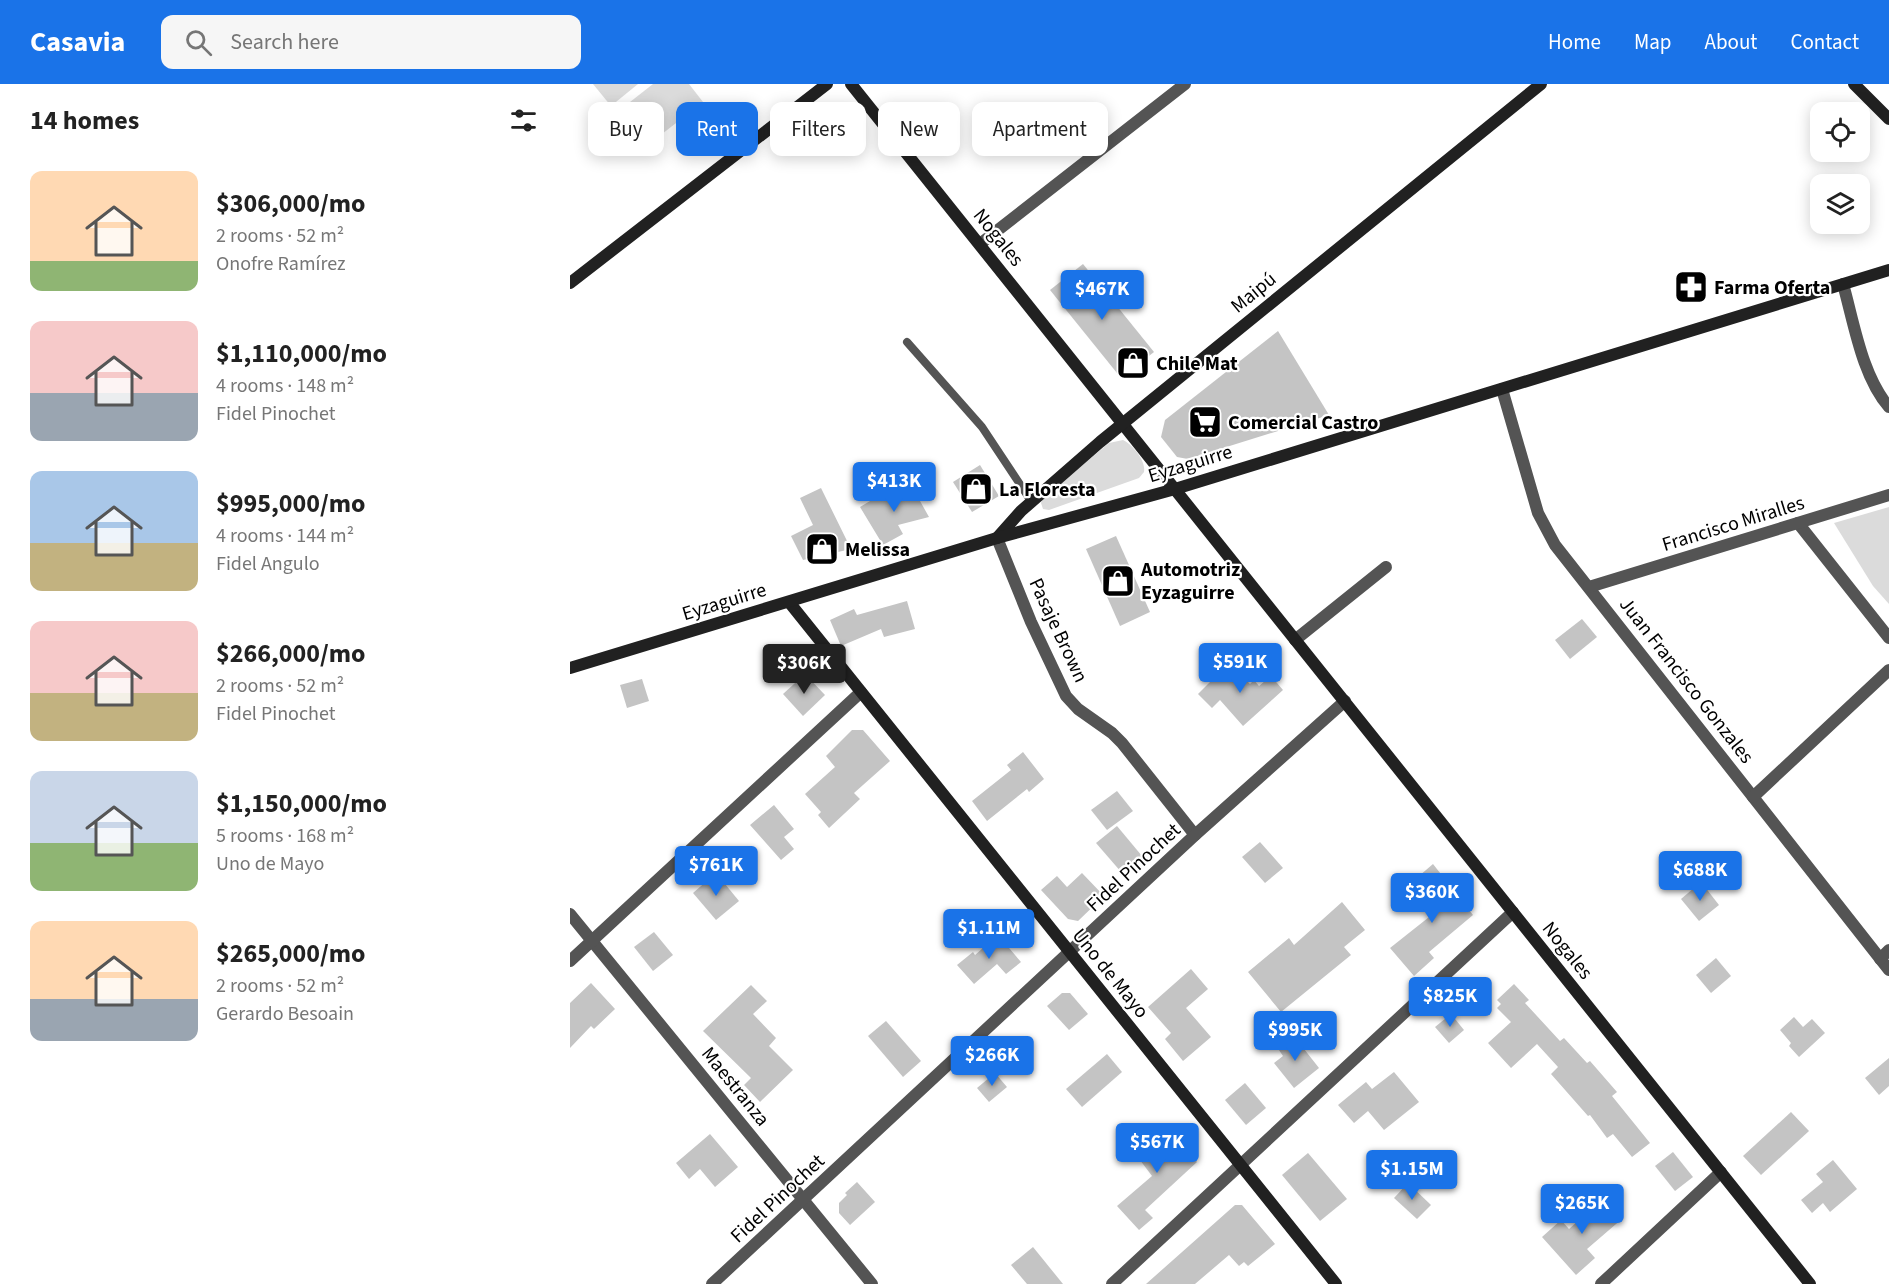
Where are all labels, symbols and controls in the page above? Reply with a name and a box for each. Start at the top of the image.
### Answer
search box [161,15,581,69]
text: Casavia [30,22,125,62]
icon: search [182,26,215,59]
text: Search here [230,26,339,58]
text: Home [1548,27,1601,57]
text: Map [1634,27,1672,57]
text: About [1705,27,1757,57]
text: Contact [1790,27,1859,57]
text: 14 homes [30,102,139,139]
chip: Buy [588,102,664,156]
chip: Rent [676,102,758,156]
chip: Filters [770,102,866,156]
chip: New [878,102,960,156]
chip: Apartment [972,102,1108,156]
map controls [1810,102,1870,234]
button: locate [1810,102,1870,162]
icon: filters [507,104,540,137]
button: layers [1810,174,1870,234]
text: $306,000/mo [216,185,365,222]
icon: home [78,195,150,267]
street label: Nogales [966,203,1030,272]
text: 2 rooms · 52 m² [216,222,344,250]
text: Onofre Ramírez [216,250,346,278]
street label: Maipú [1225,266,1282,320]
pharmacy icon: Farma Oferta [1673,269,1709,305]
pin: $467K [1060,270,1144,321]
place label: Farma Oferta [1714,274,1830,302]
text: $467K [1075,275,1129,303]
text: $1,110,000/mo [216,335,387,372]
icon: home [78,345,150,417]
shop icon: Chile Mat [1115,345,1151,381]
place label: Chile Mat [1156,350,1238,378]
text: 4 rooms · 148 m² [216,372,354,400]
text: Fidel Pinochet [216,400,335,428]
supermarket icon: Comercial Castro [1187,404,1223,440]
place label: Comercial Castro [1228,409,1378,437]
street label: Eyzaguirre [1145,438,1236,490]
pin: $413K [852,462,936,513]
text: $413K [867,467,921,495]
shop icon: La Floresta [958,471,994,507]
place label: La Floresta [999,476,1096,504]
text: $995,000/mo [216,485,365,522]
street label: Francisco Miralles [1659,489,1808,559]
icon: home [78,495,150,567]
text: 4 rooms · 144 m² [216,522,354,550]
shop icon: Melissa [804,531,840,567]
place label: Melissa [845,536,910,564]
text: Fidel Angulo [216,550,320,578]
place label: Automotriz Eyzaguirre [1140,556,1240,607]
shop icon: Automotriz Eyzaguirre [1100,563,1136,599]
street label: Pasaje Brown [1022,574,1095,687]
street label: Eyzaguirre [679,576,770,628]
street label: Juan Francisco Gonzales [1612,592,1760,770]
text: $266,000/mo [216,635,365,672]
pin: $591K [1198,643,1282,694]
pin: $306K [762,644,846,695]
icon: home [78,645,150,717]
text: $591K [1213,648,1267,676]
text: $306K [777,649,831,677]
text: 2 rooms · 52 m² [216,672,344,700]
text: Fidel Pinochet [216,700,335,728]
text: $1,150,000/mo [216,785,387,822]
icon: home [78,795,150,867]
street label: Fidel Pinochet [1080,817,1187,919]
text: 5 rooms · 168 m² [216,822,354,850]
pin: $761K [674,846,758,897]
text: Uno de Mayo [216,850,324,878]
text: $761K [689,851,743,879]
pin: $688K [1658,851,1742,902]
text: $688K [1673,856,1727,884]
pin: $360K [1390,873,1474,924]
text: $360K [1405,878,1459,906]
pin: $1.11M [940,909,1038,960]
text: $1.11M [957,914,1021,942]
street label: Nogales [1535,916,1599,985]
street label: Uno de Mayo [1065,923,1155,1025]
text: $265,000/mo [216,935,365,972]
icon: home [78,945,150,1017]
text: 2 rooms · 52 m² [216,972,344,1000]
pin: $825K [1408,977,1492,1028]
text: $825K [1423,982,1477,1010]
text: Gerardo Besoain [216,1000,354,1028]
pin: $995K [1253,1011,1337,1062]
text: $995K [1268,1016,1322,1044]
pin: $266K [950,1036,1034,1087]
street label: Maestranza [694,1041,776,1132]
text: $266K [965,1041,1019,1069]
pin: $567K [1115,1123,1199,1174]
text: $567K [1130,1128,1184,1156]
street label: Fidel Pinochet [724,1148,831,1250]
pin: $1.15M [1363,1150,1461,1201]
text: $1.15M [1380,1155,1444,1183]
pin: $265K [1540,1184,1624,1235]
text: $265K [1555,1189,1609,1217]

